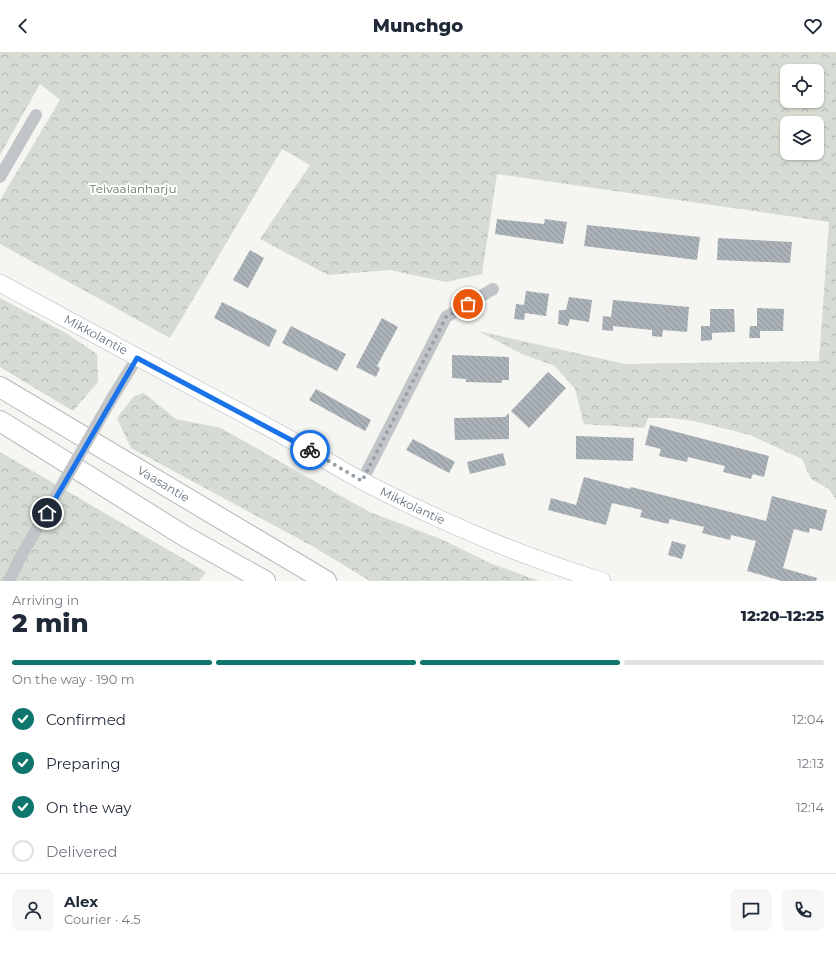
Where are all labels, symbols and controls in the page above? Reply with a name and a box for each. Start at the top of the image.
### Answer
icon: back [12,15,34,37]
text: Munchgo [373,15,463,37]
icon: heart [802,15,824,37]
map controls [780,64,824,160]
button: locate [780,64,824,108]
button: layers [780,116,824,160]
park label: Teivaalanharju [90,181,176,196]
pin [451,287,485,321]
icon: bag [457,293,479,315]
street label: Mikkolantie [62,311,131,358]
courier [290,430,330,470]
icon: bike [299,439,321,461]
street label: Vaasantie [135,462,192,505]
street label: Mikkolantie [378,484,448,527]
pin [30,496,64,530]
icon: home [36,502,58,524]
text: Arriving in [12,592,79,608]
text: 12:20–12:25 [741,606,824,625]
text: 2 min [12,607,89,639]
text: On the way · 190 m [12,671,135,687]
icon: check [12,708,34,730]
text: Confirmed [46,710,126,729]
text: 12:04 [792,711,824,727]
icon: check [12,752,34,774]
text: Preparing [46,754,121,773]
text: 12:13 [797,755,824,771]
icon: check [12,796,34,818]
text: On the way [46,798,131,817]
text: 12:14 [796,799,824,815]
text: Delivered [46,842,118,861]
button: person [12,889,54,931]
button: chat [730,889,772,931]
button: phone [782,889,824,931]
text: Alex [64,892,98,911]
text: Courier · 4.5 [64,911,141,927]

